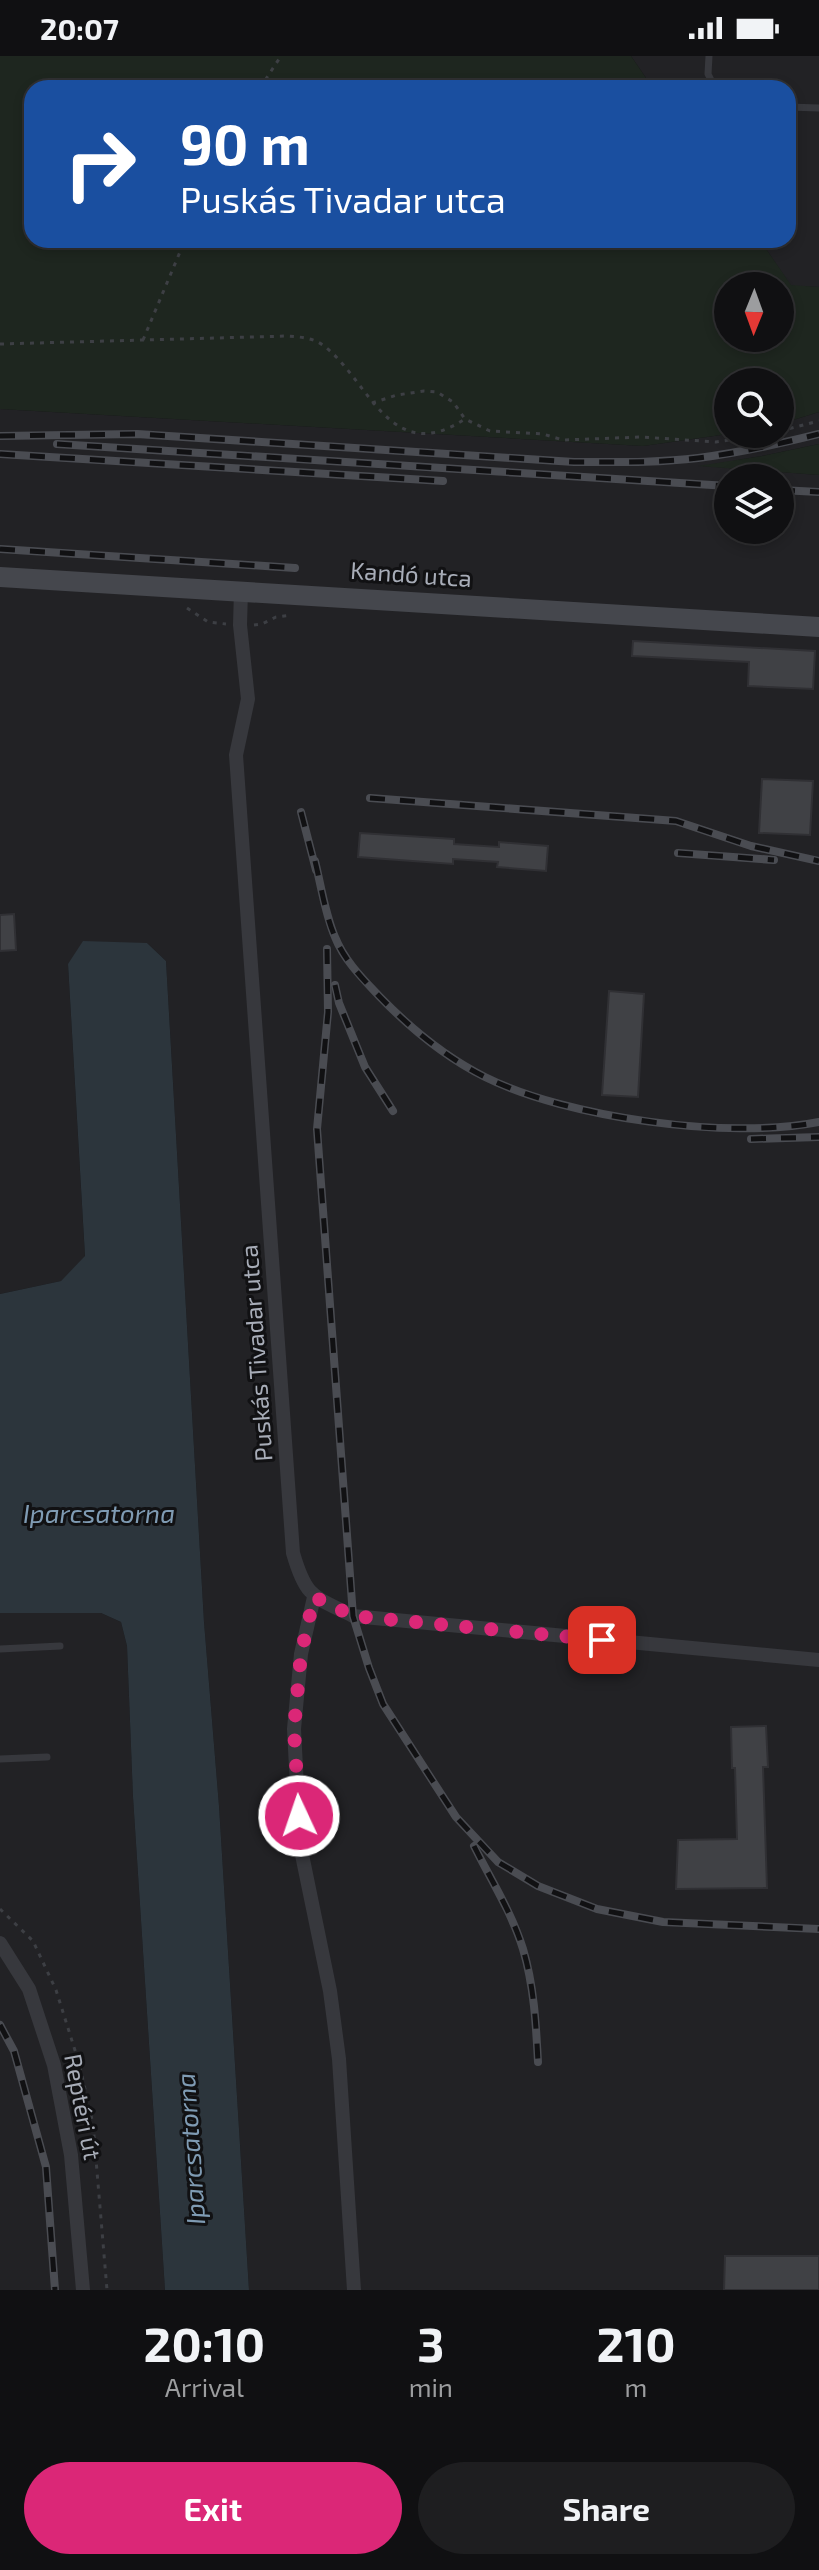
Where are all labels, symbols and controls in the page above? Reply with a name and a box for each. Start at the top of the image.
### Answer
text: 20:07 [40,10,119,46]
text: 90 m [180,109,310,176]
icon: right [48,112,152,216]
text: Puskás Tivadar utca [180,177,506,220]
north arrow [714,272,794,352]
map controls [714,272,794,544]
button: search [714,368,794,448]
button: layers [714,464,794,544]
street label: Kandó utca [349,555,473,592]
street label: Puskás Tivadar utca [233,1244,278,1462]
water label: Iparcsatorna [23,1497,175,1528]
pin [568,1606,636,1674]
icon: arrive [580,1618,624,1662]
position arrow [257,1774,341,1858]
street label: Reptéri út [59,2051,108,2162]
water label: Iparcsatorna [169,2072,210,2226]
text: 20:10 [144,2314,265,2372]
text: 3 [417,2314,444,2372]
text: 210 [597,2314,675,2372]
text: Arrival [165,2371,244,2402]
text: min [409,2371,453,2402]
text: m [625,2371,647,2402]
button: Exit [24,2462,402,2554]
button: Share [418,2462,795,2554]

